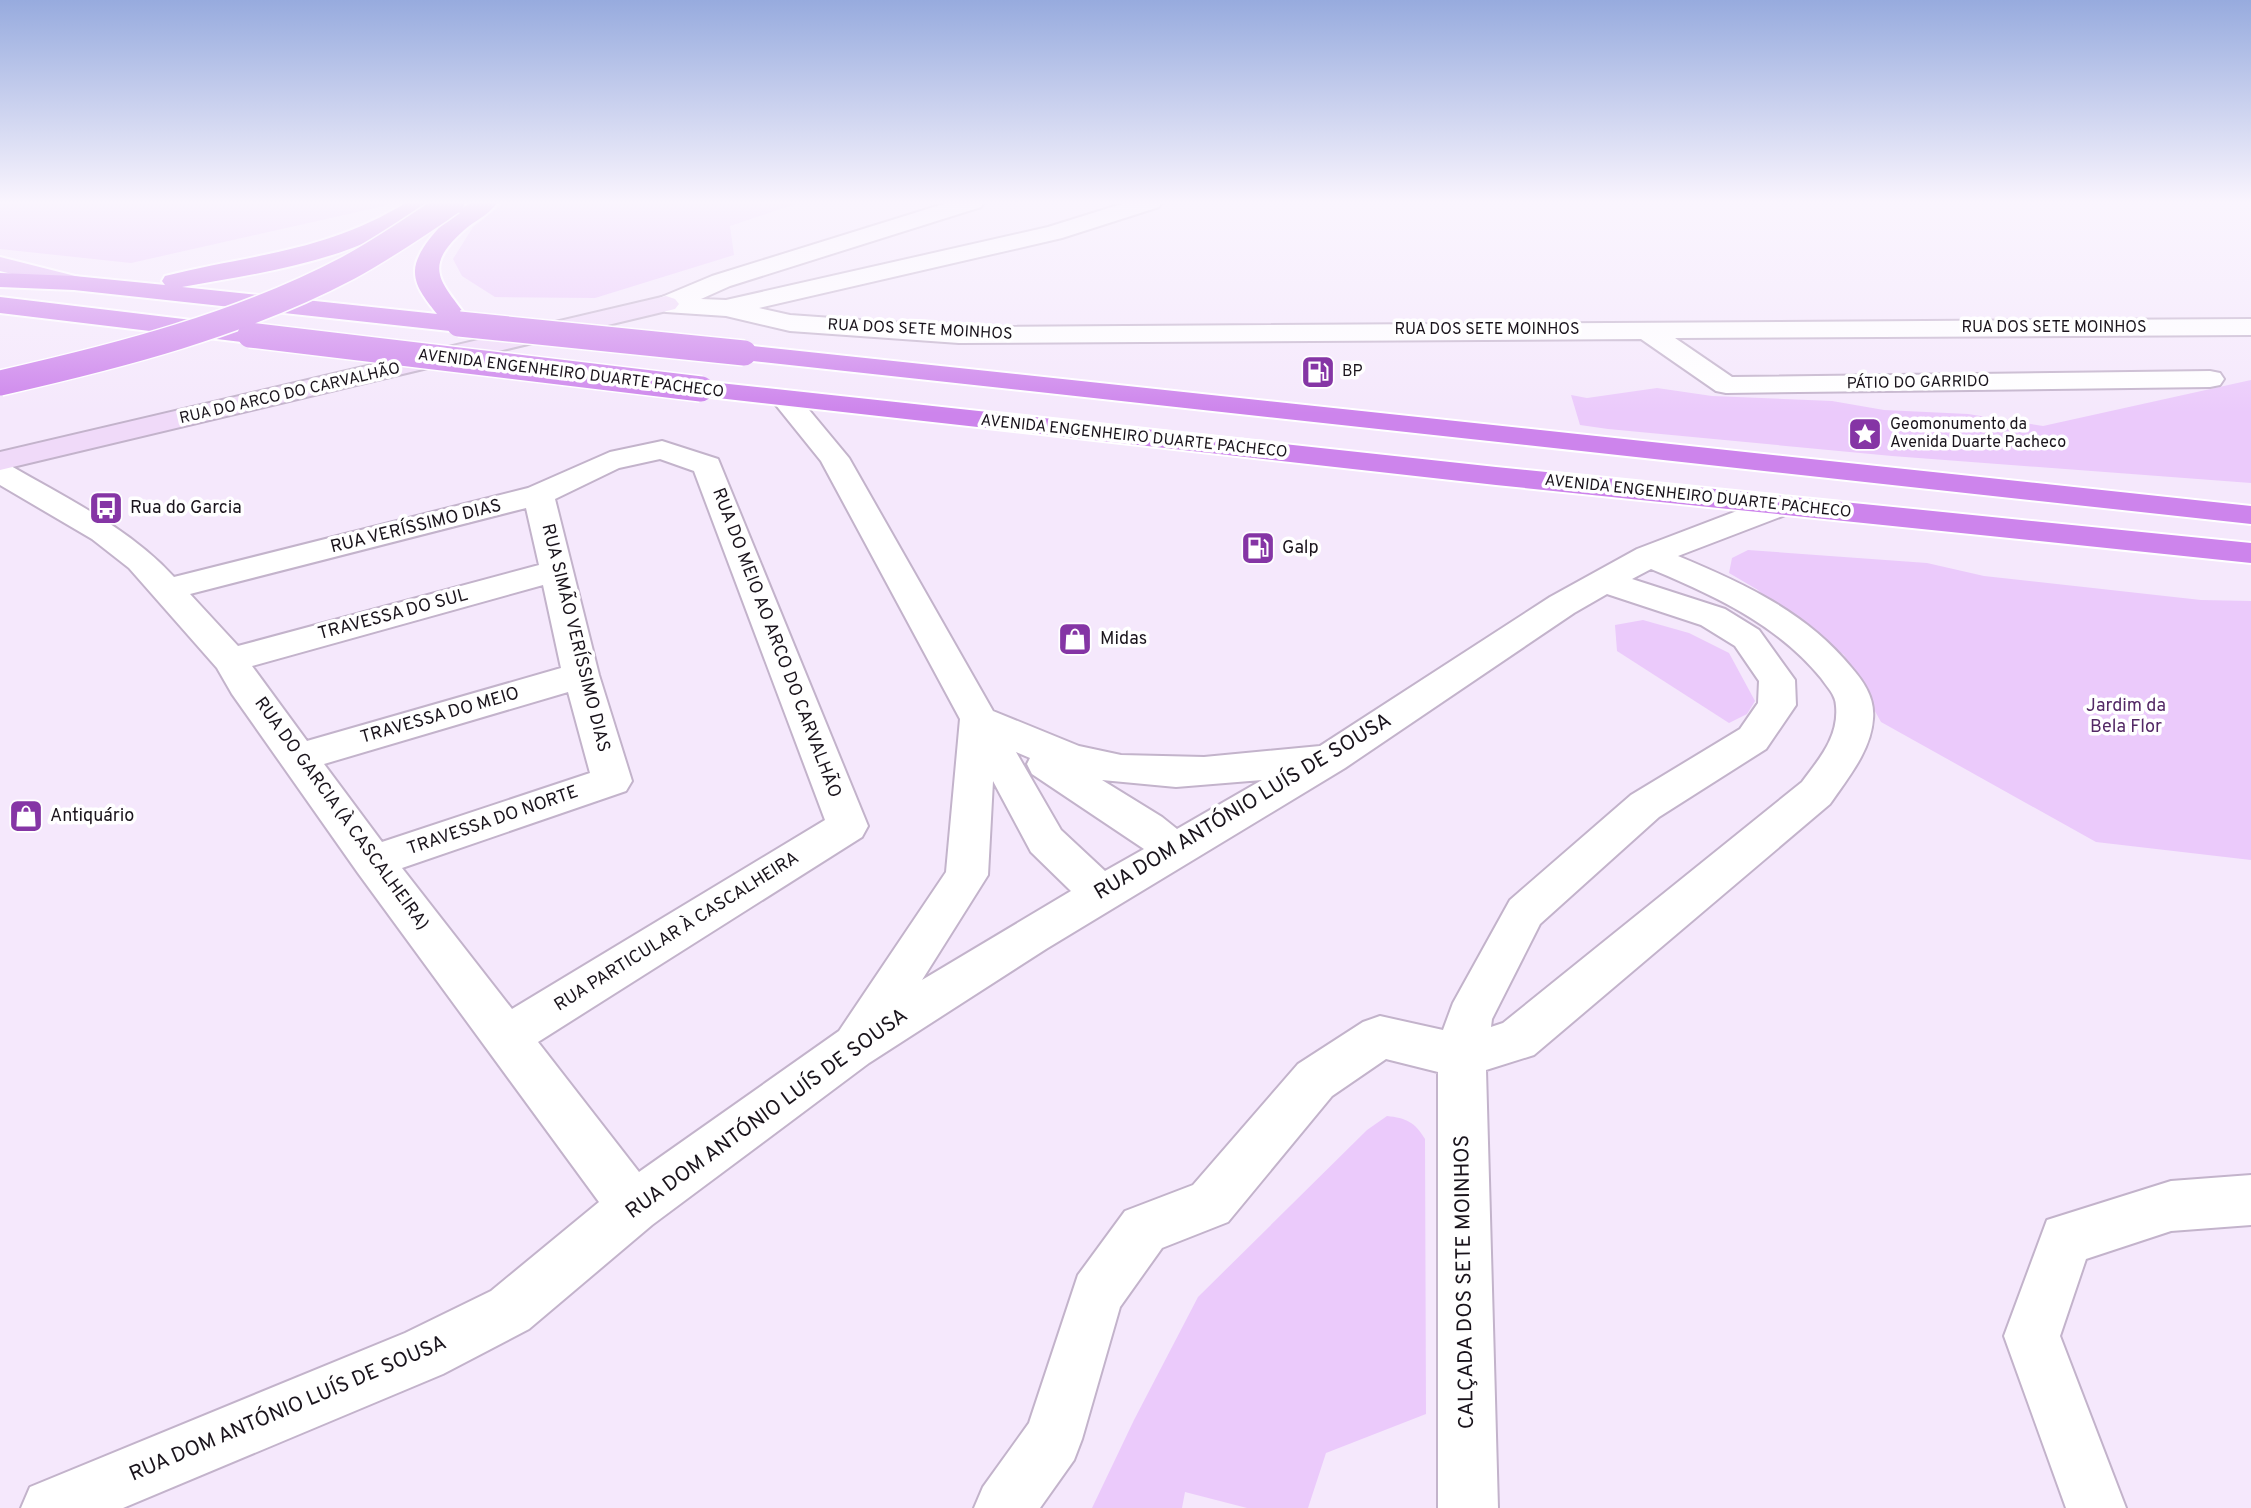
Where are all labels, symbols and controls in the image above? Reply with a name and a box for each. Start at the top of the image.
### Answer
street label: RUA DOS SETE MOINHOS [827,315,1013,345]
street label: RUA DOS SETE MOINHOS [1961,318,2147,338]
street label: RUA DOS SETE MOINHOS [1394,320,1580,340]
street label: AVENIDA ENGENHEIRO DUARTE PACHECO [417,345,725,403]
fuel station icon: BP [1299,353,1337,391]
street label: RUA DO ARCO DO CARVALHÃO [177,356,402,429]
place label: BP [1342,362,1363,382]
street label: PÁTIO DO GARRIDO [1847,370,1989,394]
street label: AVENIDA ENGENHEIRO DUARTE PACHECO [980,411,1288,463]
place icon: Geomonumento da Avenida Duarte Pacheco [1846,415,1884,453]
place label: Geomonumento da Avenida Duarte Pacheco [1890,415,2066,453]
street label: AVENIDA ENGENHEIRO DUARTE PACHECO [1544,471,1852,523]
street label: RUA DO MEIO AO ARCO DO CARVALHÃO [706,484,848,801]
bus stop icon: Rua do Garcia [87,489,125,527]
street label: RUA VERÍSSIMO DIAS [328,493,504,559]
place label: Rua do Garcia [130,497,242,520]
street label: RUA SIMÃO VERÍSSIMO DIAS [535,521,616,755]
fuel station icon: Galp [1239,529,1277,567]
place label: Galp [1282,537,1319,560]
street label: TRAVESSA DO SUL [316,584,470,646]
shop icon: Midas [1056,620,1094,658]
place label: Midas [1100,628,1147,651]
street label: TRAVESSA DO MEIO [358,682,522,750]
street label: RUA DO GARCIA (À CASCALHEIRA) [249,692,435,935]
park label: Jardim da Bela Flor [2086,695,2166,739]
street label: RUA DOM ANTÓNIO LUÍS DE SOUSA [1089,706,1397,907]
street label: TRAVESSA DO NORTE [404,781,582,861]
shop icon: Antiquário [7,797,45,835]
place label: Antiquário [50,805,134,828]
street label: RUA PARTICULAR À CASCALHEIRA [549,845,804,1017]
street label: RUA DOM ANTÓNIO LUÍS DE SOUSA [620,1002,913,1226]
street label: CALÇADA DOS SETE MOINHOS [1449,1135,1481,1429]
street label: RUA DOM ANTÓNIO LUÍS DE SOUSA [125,1329,451,1488]

